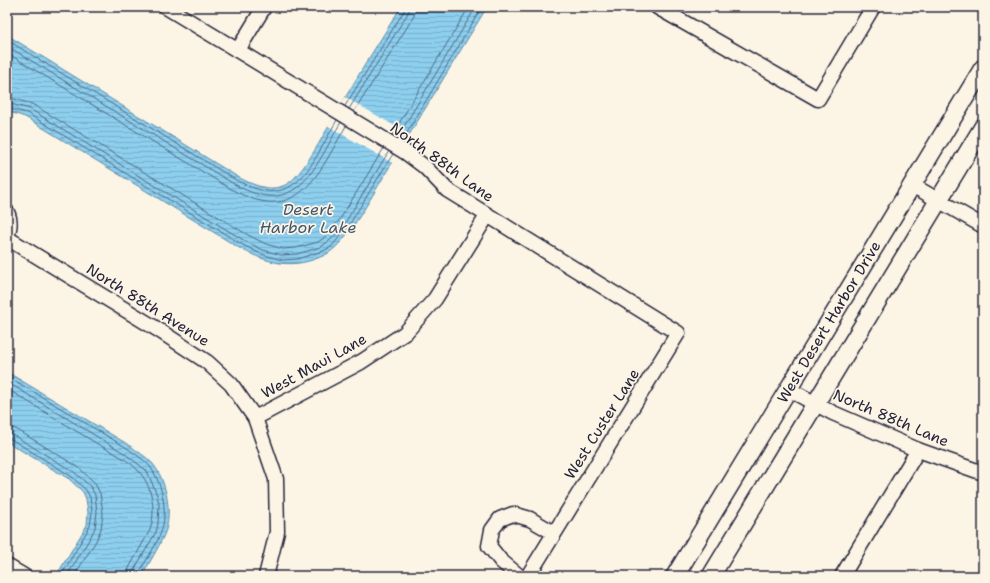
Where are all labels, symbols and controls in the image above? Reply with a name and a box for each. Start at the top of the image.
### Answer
street label: North 88th Lane [386,118,498,206]
water label: Desert Harbor Lake [259,199,357,238]
street label: West Desert Harbor Drive [773,237,885,407]
street label: North 88th Avenue [83,259,213,351]
street label: West Maui Lane [258,329,370,403]
street label: West Custer Lane [560,365,644,483]
street label: North 88th Lane [830,385,952,451]

